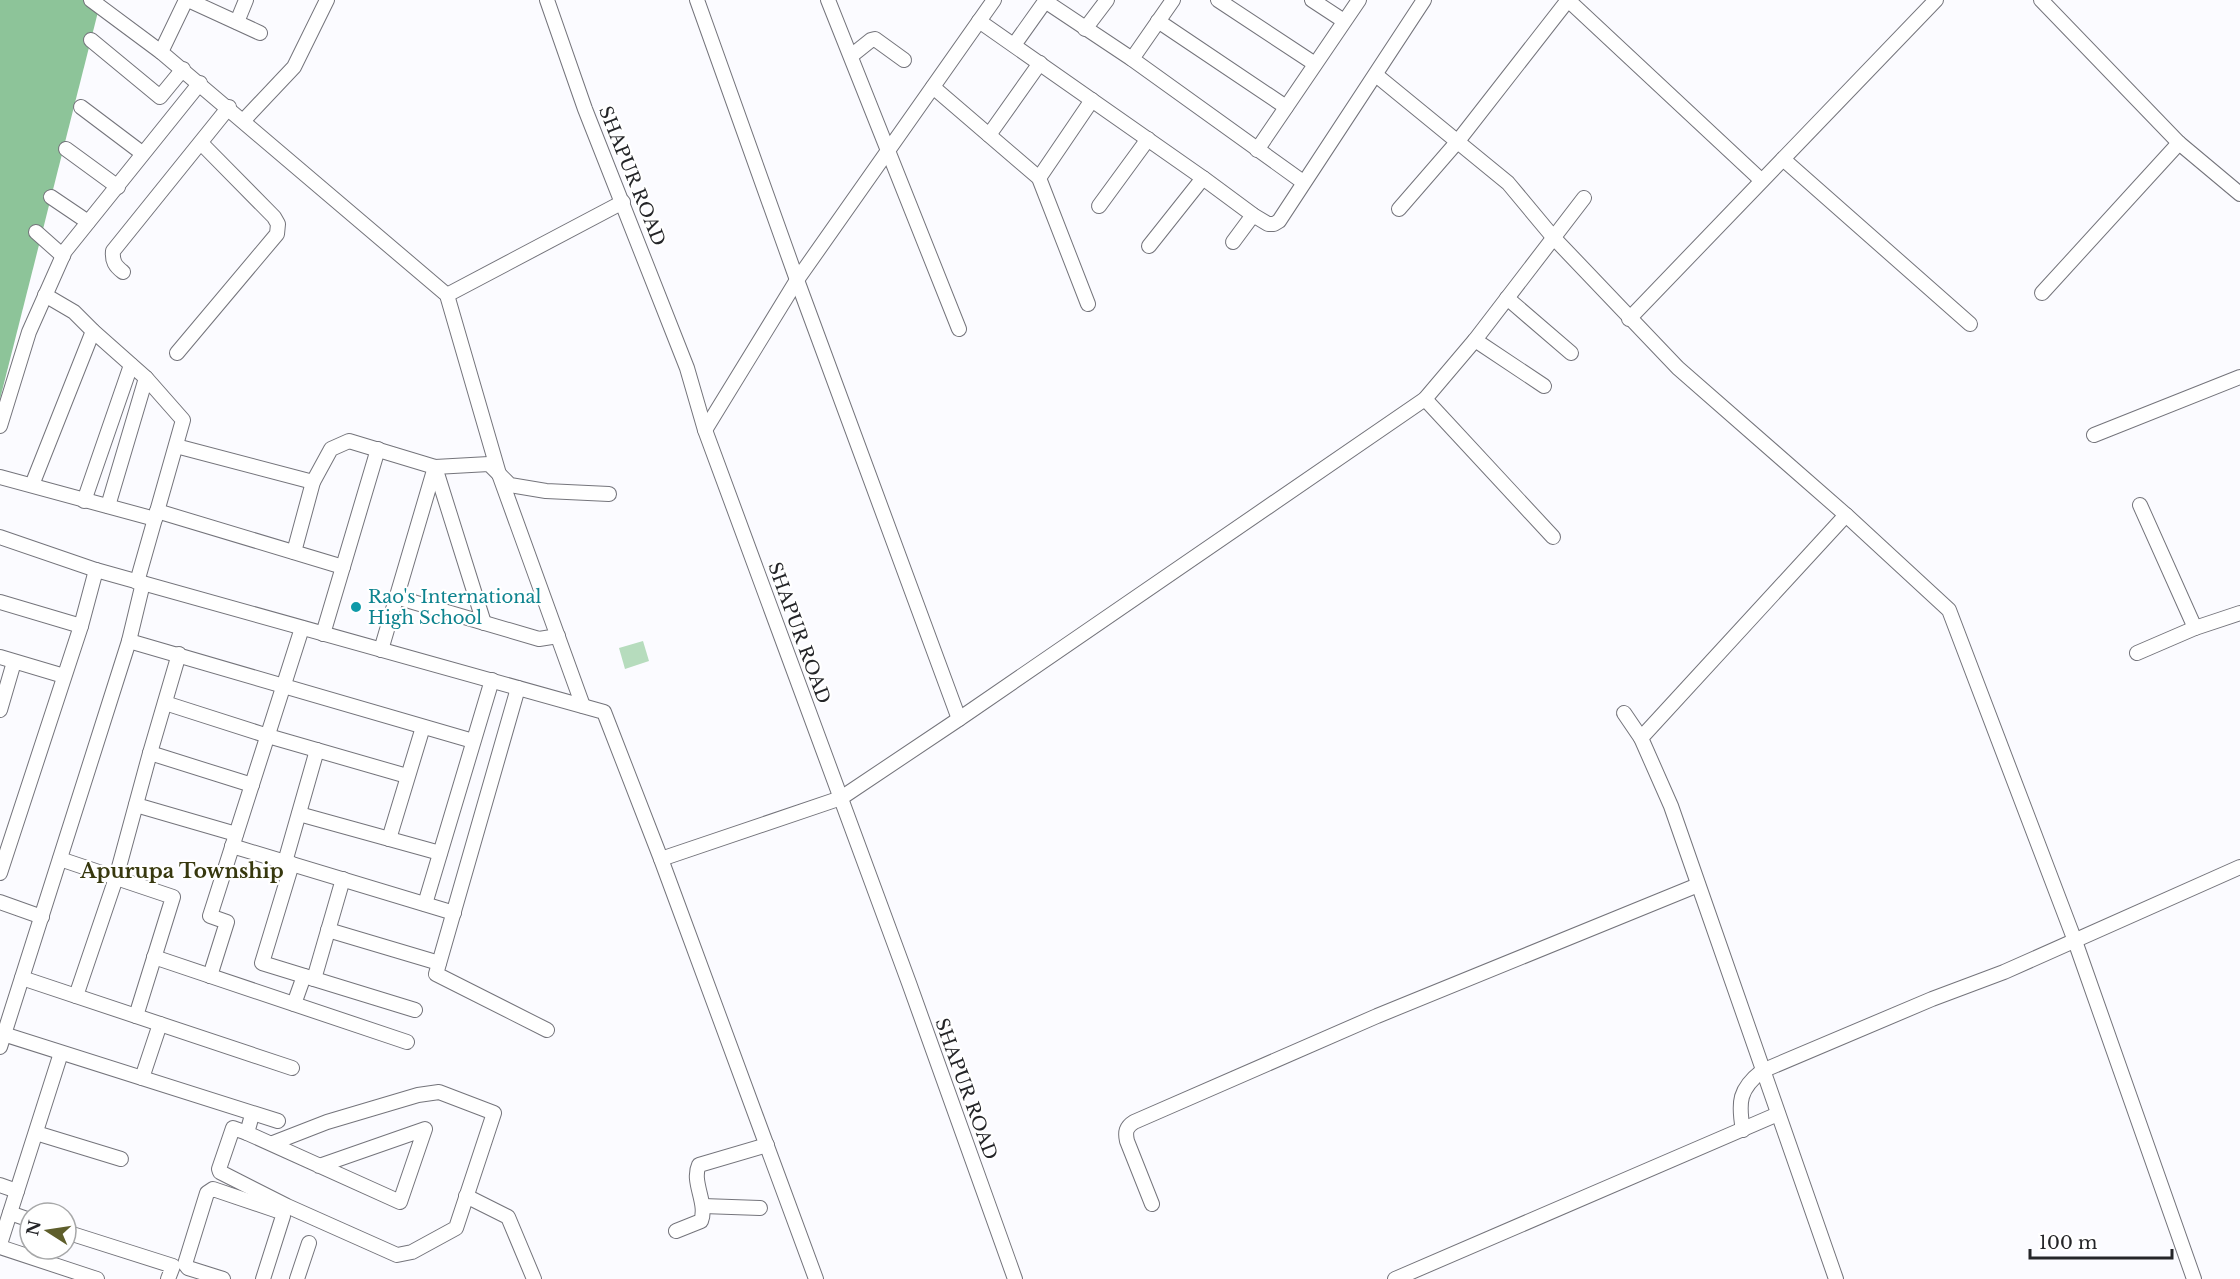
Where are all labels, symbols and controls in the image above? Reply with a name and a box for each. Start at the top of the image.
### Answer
street label: SHAPUR ROAD [594,103,670,249]
street label: SHAPUR ROAD [763,559,835,707]
place label: Rao's International High School [368,586,542,629]
marker: Rao's International High School [349,600,363,614]
district label: Apurupa Township [79,859,284,883]
street label: SHAPUR ROAD [930,1015,1002,1163]
north arrow [18,1201,78,1261]
text: N [22,1218,45,1237]
scale bar [2030,1222,2172,1260]
text: 100 m [2039,1232,2097,1254]

